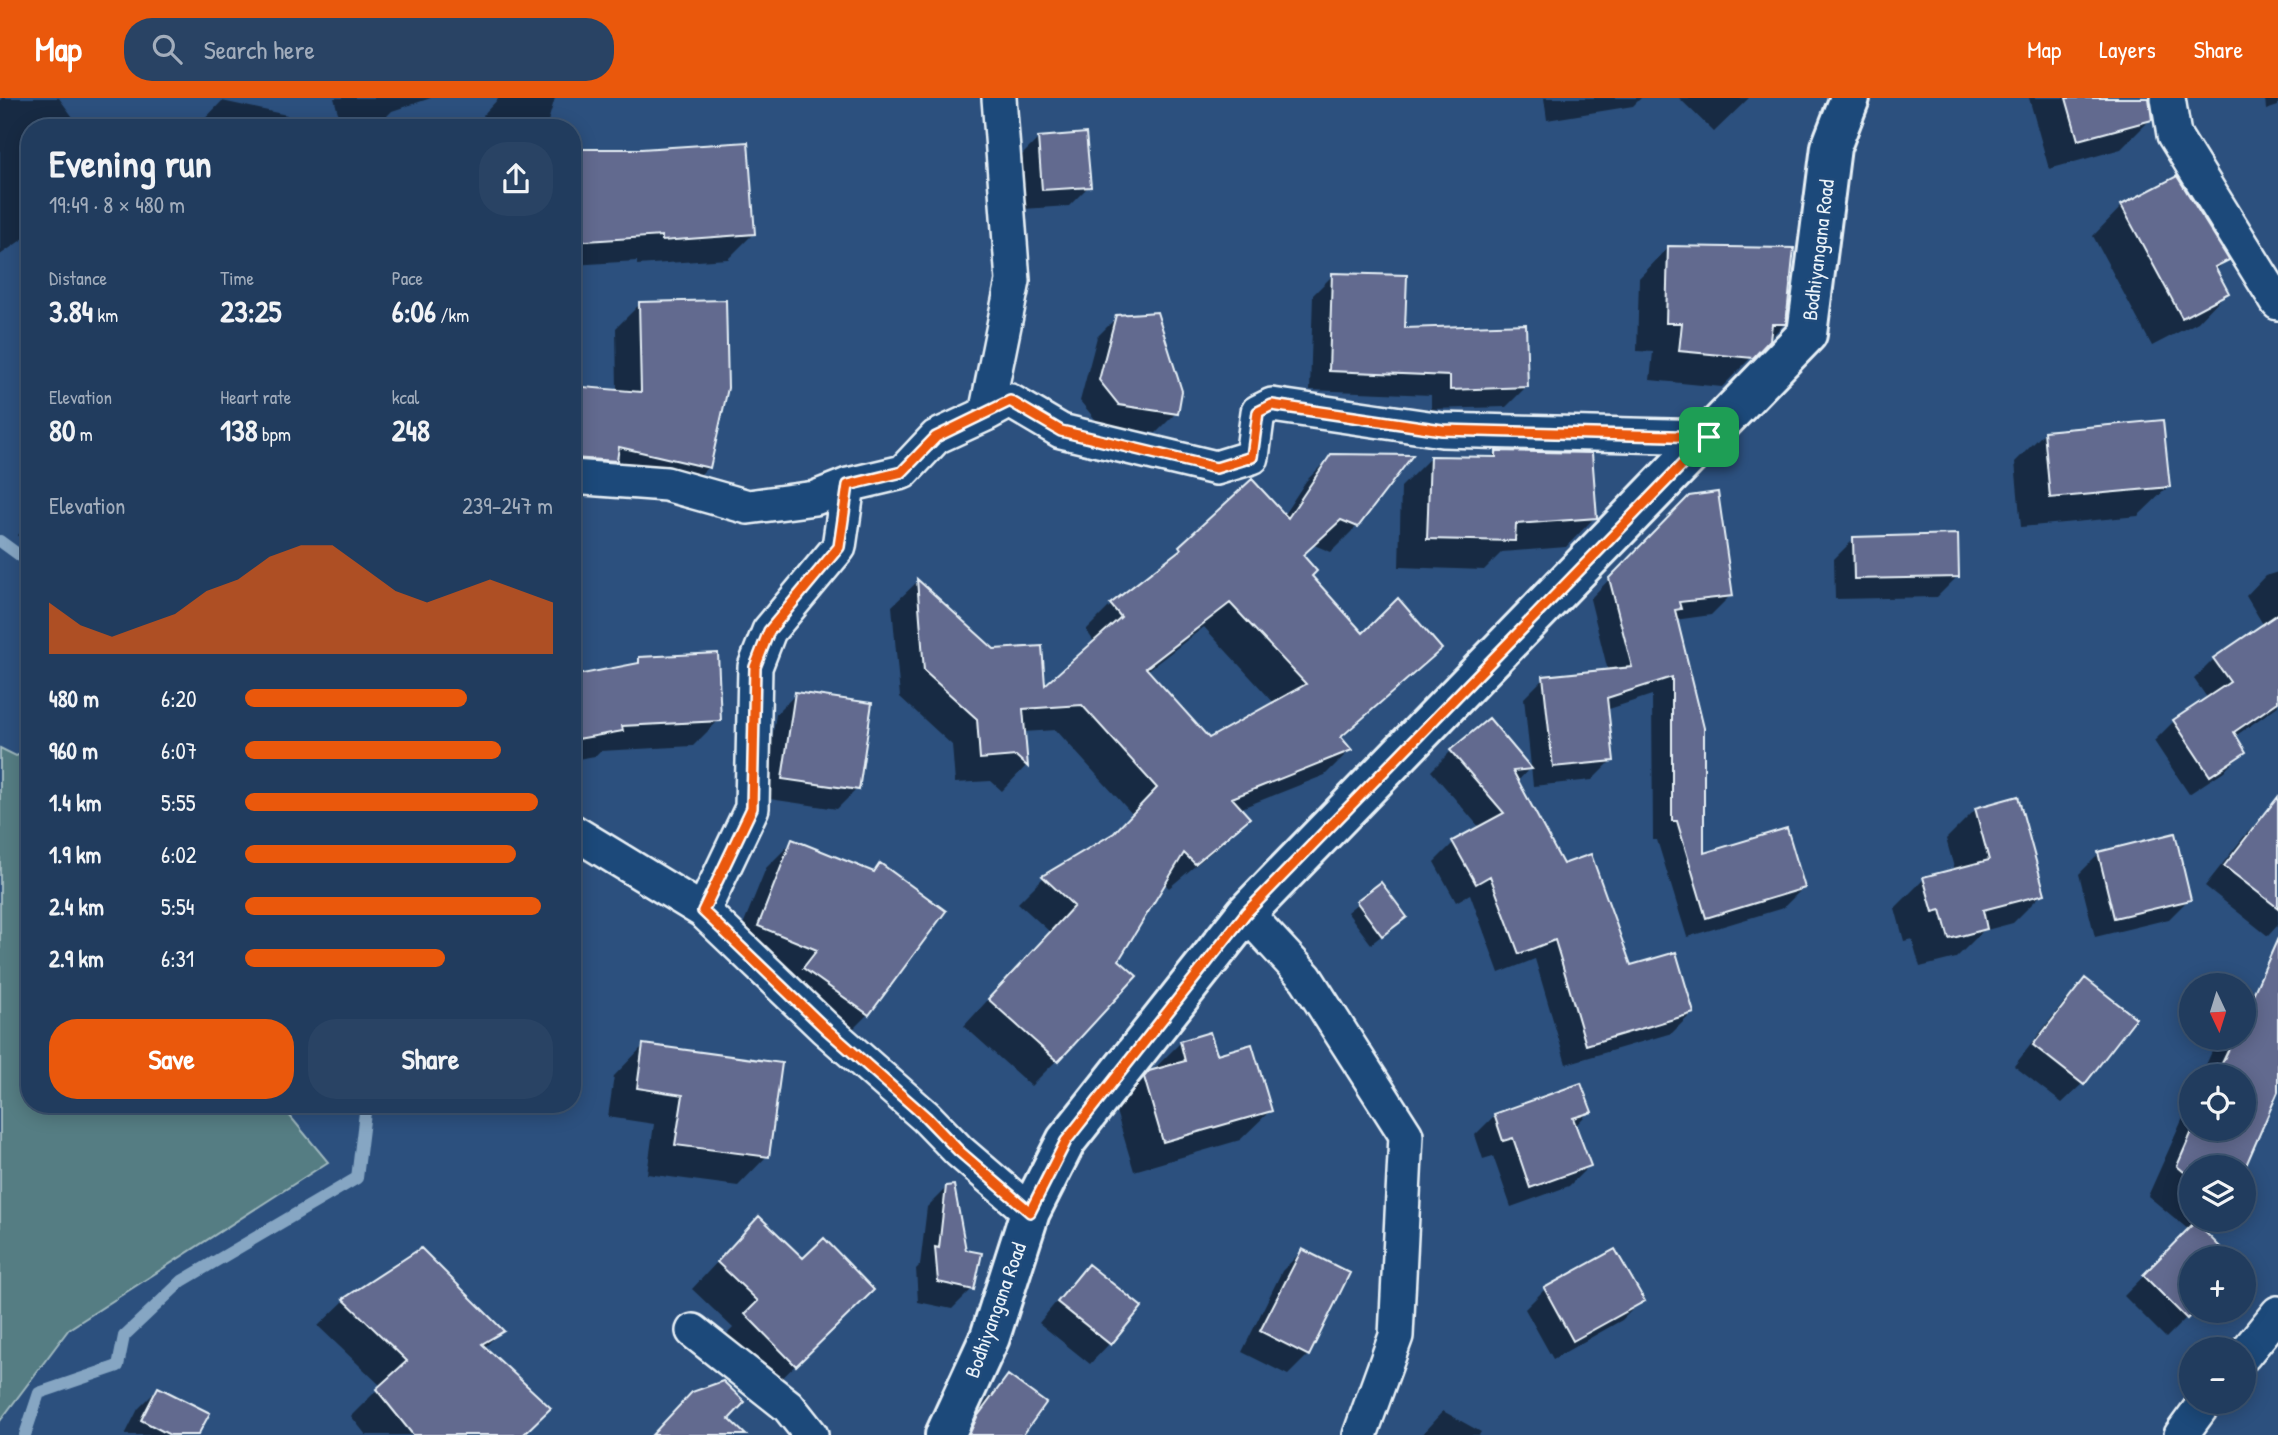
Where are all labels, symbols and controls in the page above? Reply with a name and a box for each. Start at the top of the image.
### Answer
search box [124,18,614,81]
text: Map [35,27,82,71]
icon: search [148,30,186,68]
text: Search here [204,32,315,67]
text: Map [2027,33,2061,65]
text: Layers [2099,33,2156,65]
text: Share [2194,33,2243,65]
text: Evening run [49,137,212,189]
button: share [479,142,553,216]
street label: Bodhiyangana Road [1795,178,1841,322]
text: 19:49 · 8 × 480 m [49,189,185,220]
text: Distance [49,265,107,291]
text: Time [220,265,254,291]
text: Pace [392,265,423,291]
text: 3.84 [49,291,93,331]
text: 23:25 [220,291,282,331]
text: 6:06 [392,291,436,331]
text: km [93,302,118,328]
text: /km [436,302,469,328]
text: Elevation [49,384,112,410]
text: Heart rate [220,384,291,410]
text: kcal [392,384,419,410]
pin [1679,407,1739,467]
text: 80 [49,410,75,450]
text: 138 [220,410,258,450]
text: 248 [392,410,430,450]
icon: arrive [1690,418,1728,456]
text: m [75,421,93,447]
text: bpm [258,421,291,447]
text: Elevation [49,490,125,521]
text: 239–247 m [462,490,553,521]
text: 480 m [49,683,99,714]
text: 6:20 [161,683,197,714]
text: 960 m [49,735,98,766]
text: 6:07 [161,735,197,766]
text: 1.4 km [49,787,101,818]
text: 5:55 [161,787,196,818]
text: 1.9 km [49,839,101,870]
text: 6:02 [161,839,197,870]
text: 2.4 km [49,891,104,922]
text: 5:54 [161,891,194,922]
text: 2.9 km [49,943,104,974]
text: 6:31 [161,943,194,974]
north arrow [2179,973,2256,1050]
map controls [2179,973,2256,1414]
button: Save [49,1019,294,1099]
button: Share [308,1019,553,1099]
button: locate [2179,1064,2256,1141]
button: layers [2179,1155,2256,1232]
street label: Bodhiyangana Road [957,1238,1033,1382]
button: + [2179,1246,2256,1323]
button: − [2179,1337,2256,1414]

